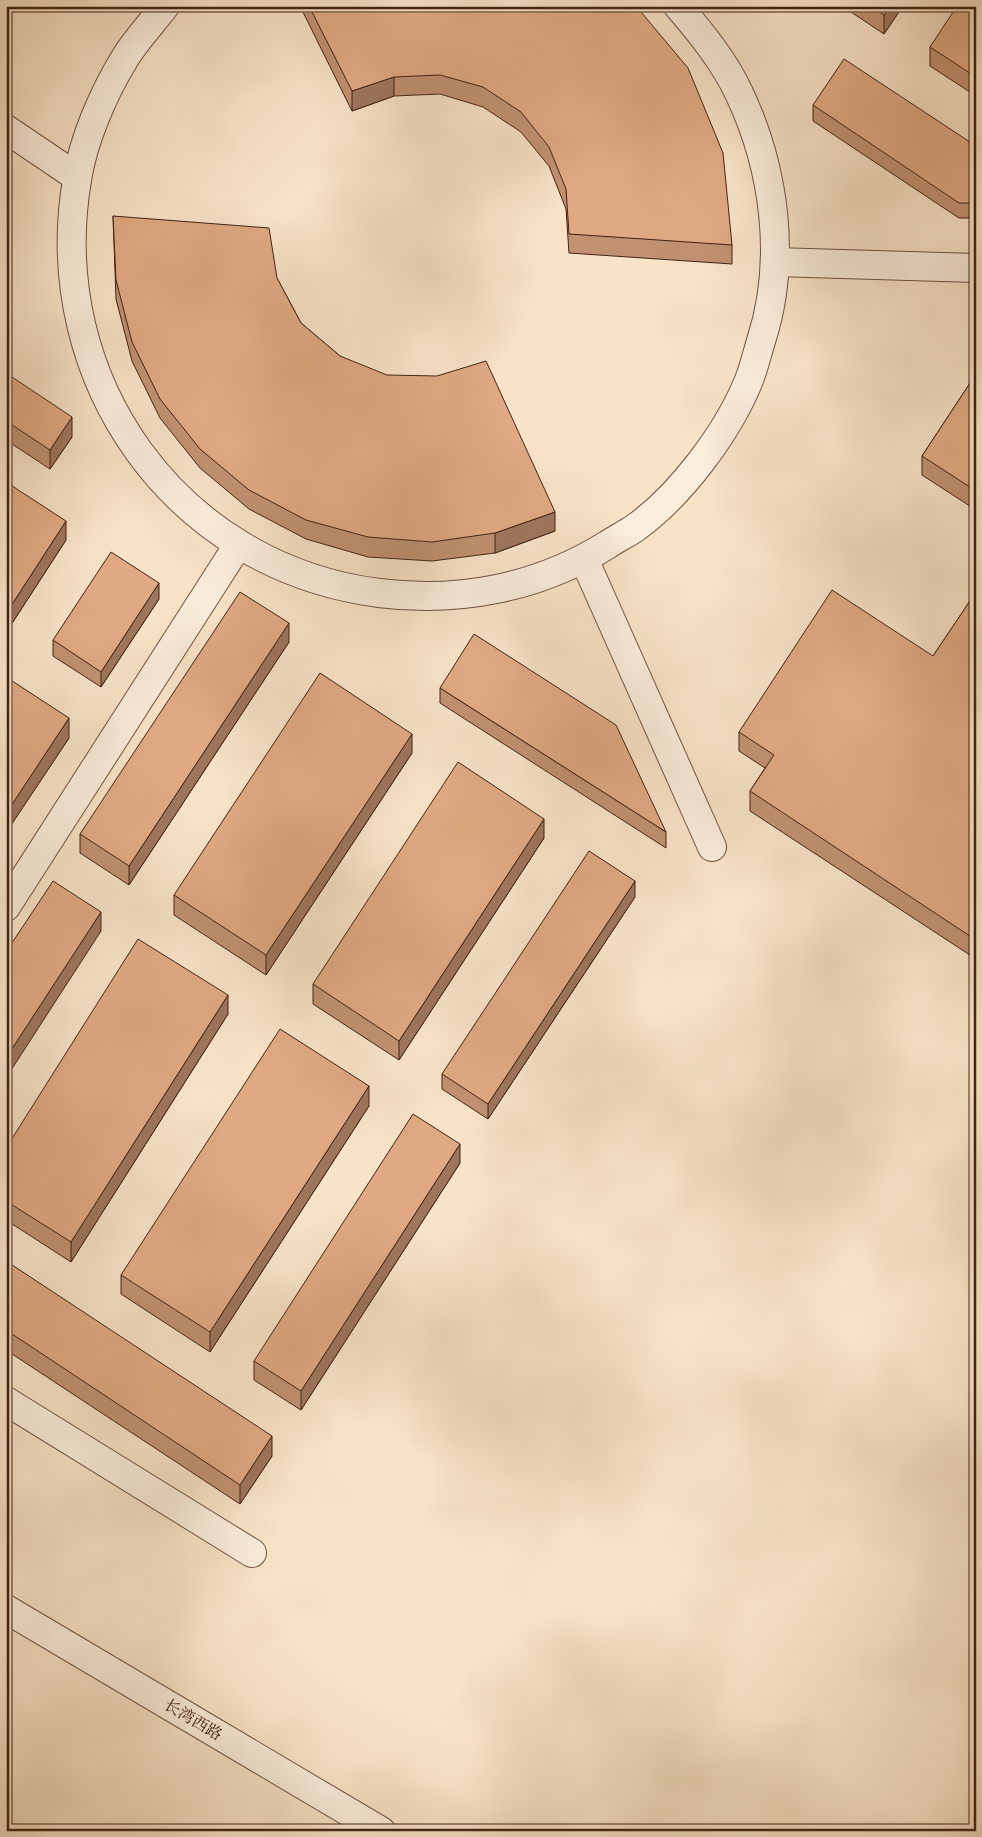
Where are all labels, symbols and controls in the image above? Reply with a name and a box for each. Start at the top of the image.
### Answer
street label: 长湾西路 [160,1694,226,1746]

